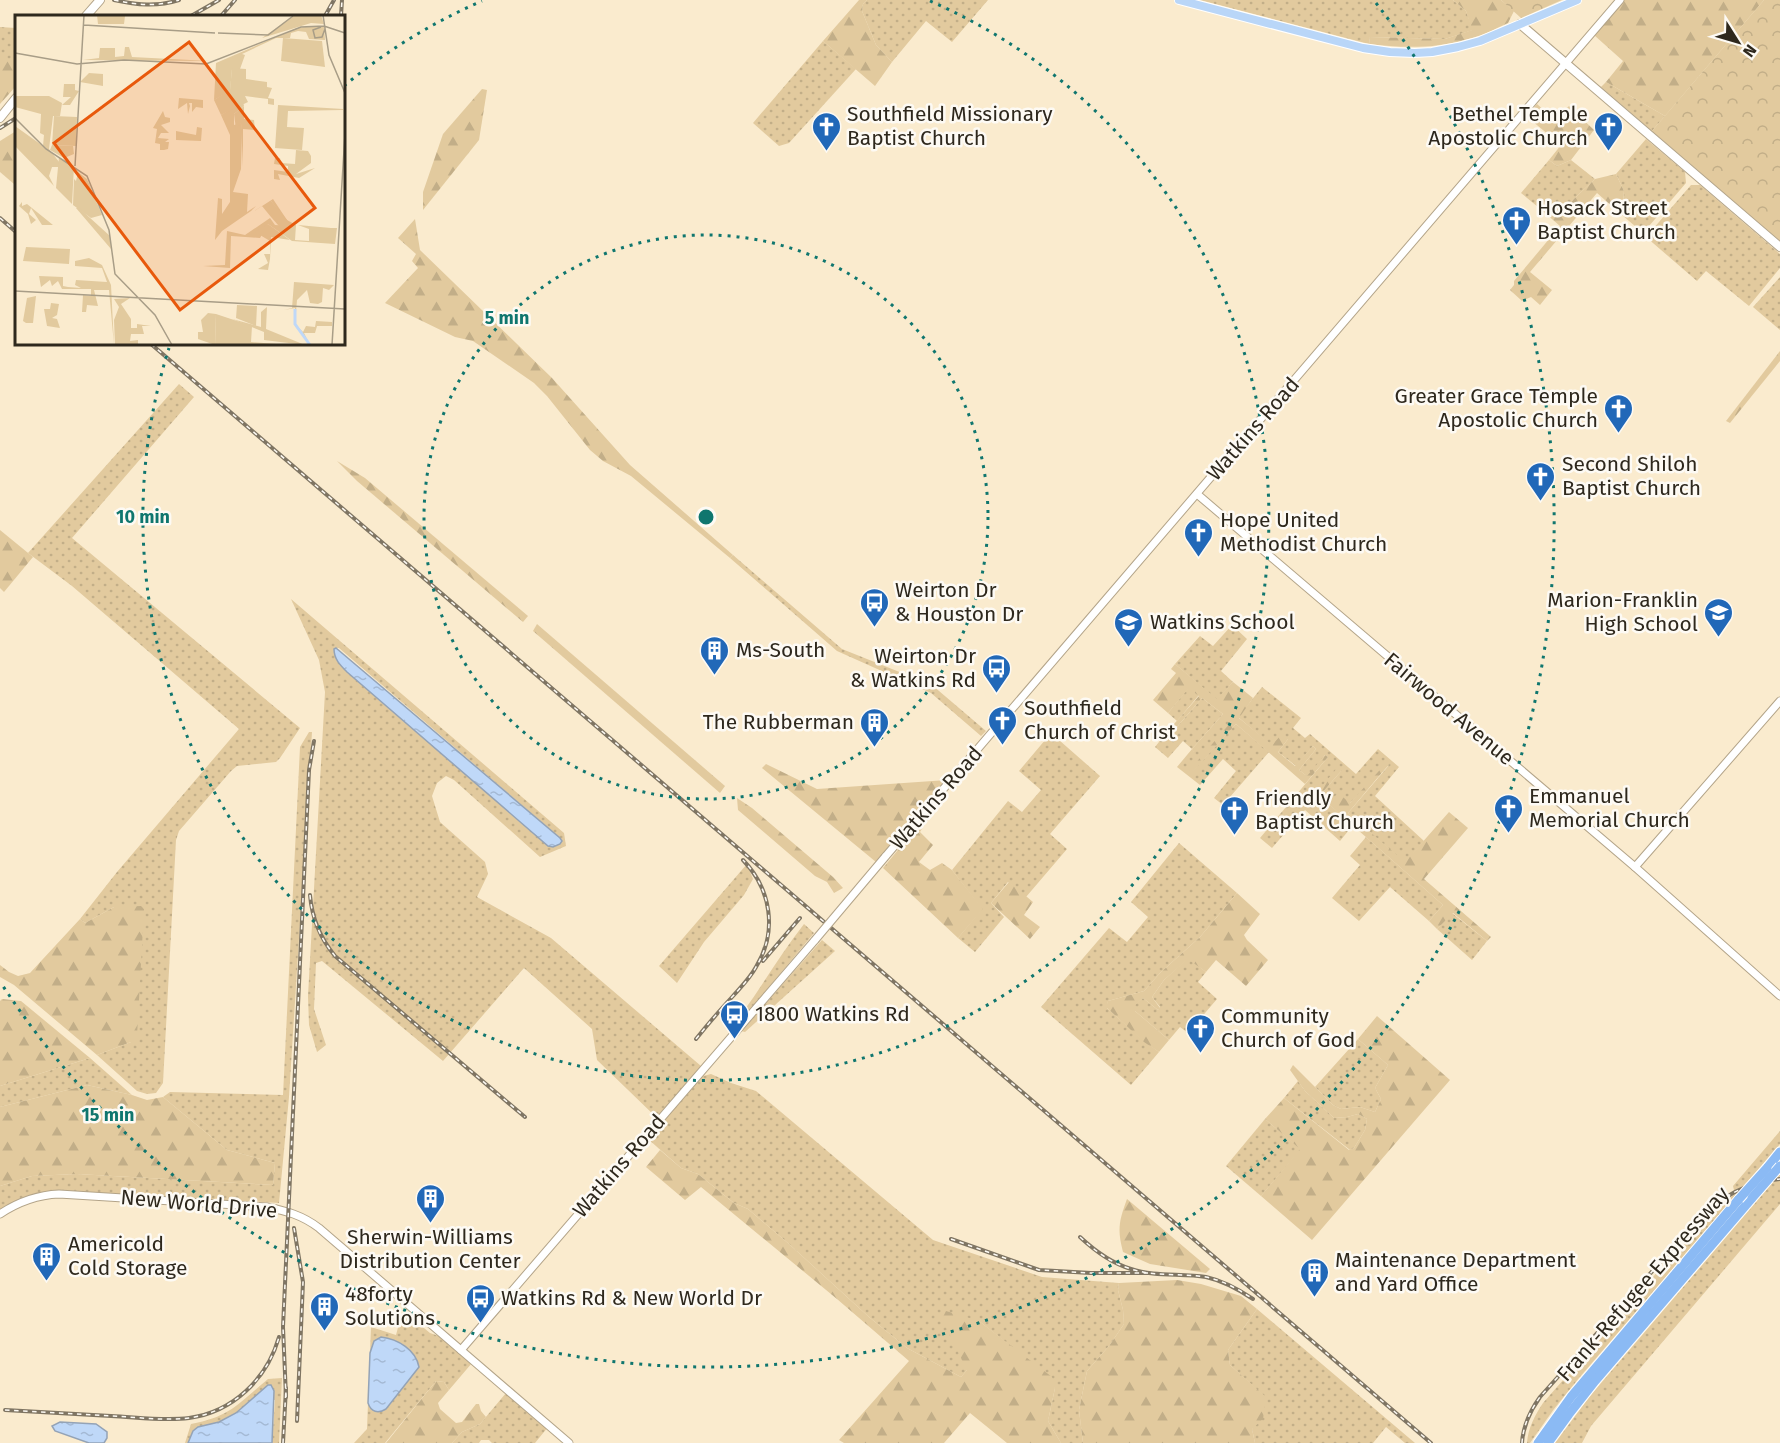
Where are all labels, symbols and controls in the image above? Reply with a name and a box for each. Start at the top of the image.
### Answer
north arrow [1708,12,1768,72]
inset map [15,15,345,345]
text: N [1739,41,1760,61]
place label: Southfield Missionary Baptist Church [847,101,1053,151]
place label: Bethel Temple Apostolic Church [1428,101,1588,151]
church icon: Southfield Missionary Baptist Church [810,110,842,152]
church icon: Bethel Temple Apostolic Church [1593,110,1625,152]
place label: Hosack Street Baptist Church [1537,195,1676,245]
church icon: Hosack Street Baptist Church [1500,204,1532,246]
text: 5 min [485,307,529,329]
street label: Watkins Road [1201,372,1305,486]
place label: Greater Grace Temple Apostolic Church [1394,383,1598,433]
church icon: Greater Grace Temple Apostolic Church [1603,392,1635,434]
place label: Second Shiloh Baptist Church [1562,451,1701,501]
church icon: Second Shiloh Baptist Church [1525,460,1557,502]
text: 10 min [116,506,170,528]
centre of rings [696,507,716,527]
place label: Hope United Methodist Church [1220,507,1387,557]
church icon: Hope United Methodist Church [1183,516,1215,558]
place label: Weirton Dr & Houston Dr [895,577,1023,627]
bus stop icon: Weirton Dr & Houston Dr [858,586,890,628]
place label: Marion-Franklin High School [1547,587,1698,637]
school or university icon: Marion-Franklin High School [1703,596,1735,638]
school or university icon: Watkins School [1113,606,1145,648]
place label: Watkins School [1150,609,1295,635]
building icon: Ms-South [699,634,731,676]
place label: Ms-South [736,637,825,663]
place label: Weirton Dr & Watkins Rd [850,643,976,693]
street label: Fairwood Avenue [1379,647,1519,771]
bus stop icon: Weirton Dr & Watkins Rd [981,652,1013,694]
place label: Southfield Church of Christ [1024,695,1176,745]
church icon: Southfield Church of Christ [987,704,1019,746]
building icon: The Rubberman [859,706,891,748]
place label: The Rubberman [703,709,854,735]
street label: Watkins Road [884,741,988,855]
place label: Emmanuel Memorial Church [1529,783,1690,833]
place label: Friendly Baptist Church [1255,785,1394,835]
church icon: Emmanuel Memorial Church [1492,792,1524,834]
church icon: Friendly Baptist Church [1218,794,1250,836]
bus stop icon: 1800 Watkins Rd [718,998,750,1040]
place label: 1800 Watkins Rd [755,1001,910,1027]
place label: Community Church of God [1221,1003,1355,1053]
church icon: Community Church of God [1184,1012,1216,1054]
text: 15 min [82,1104,134,1126]
street label: Watkins Road [567,1109,671,1223]
street label: Frank-Refugee Expressway [1551,1181,1735,1387]
building icon: Sherwin-Williams Distribution Center [414,1182,446,1224]
street label: New World Drive [119,1184,279,1224]
place label: Sherwin-Williams Distribution Center [339,1224,521,1274]
place label: Americold Cold Storage [68,1231,187,1281]
building icon: Americold Cold Storage [31,1240,63,1282]
place label: Maintenance Department and Yard Office [1335,1247,1576,1297]
building icon: Maintenance Department and Yard Office [1298,1256,1330,1298]
place label: 48forty Solutions [345,1281,435,1331]
bus stop icon: Watkins Rd & New World Dr [464,1282,496,1324]
place label: Watkins Rd & New World Dr [501,1285,762,1311]
building icon: 48forty Solutions [308,1290,340,1332]

